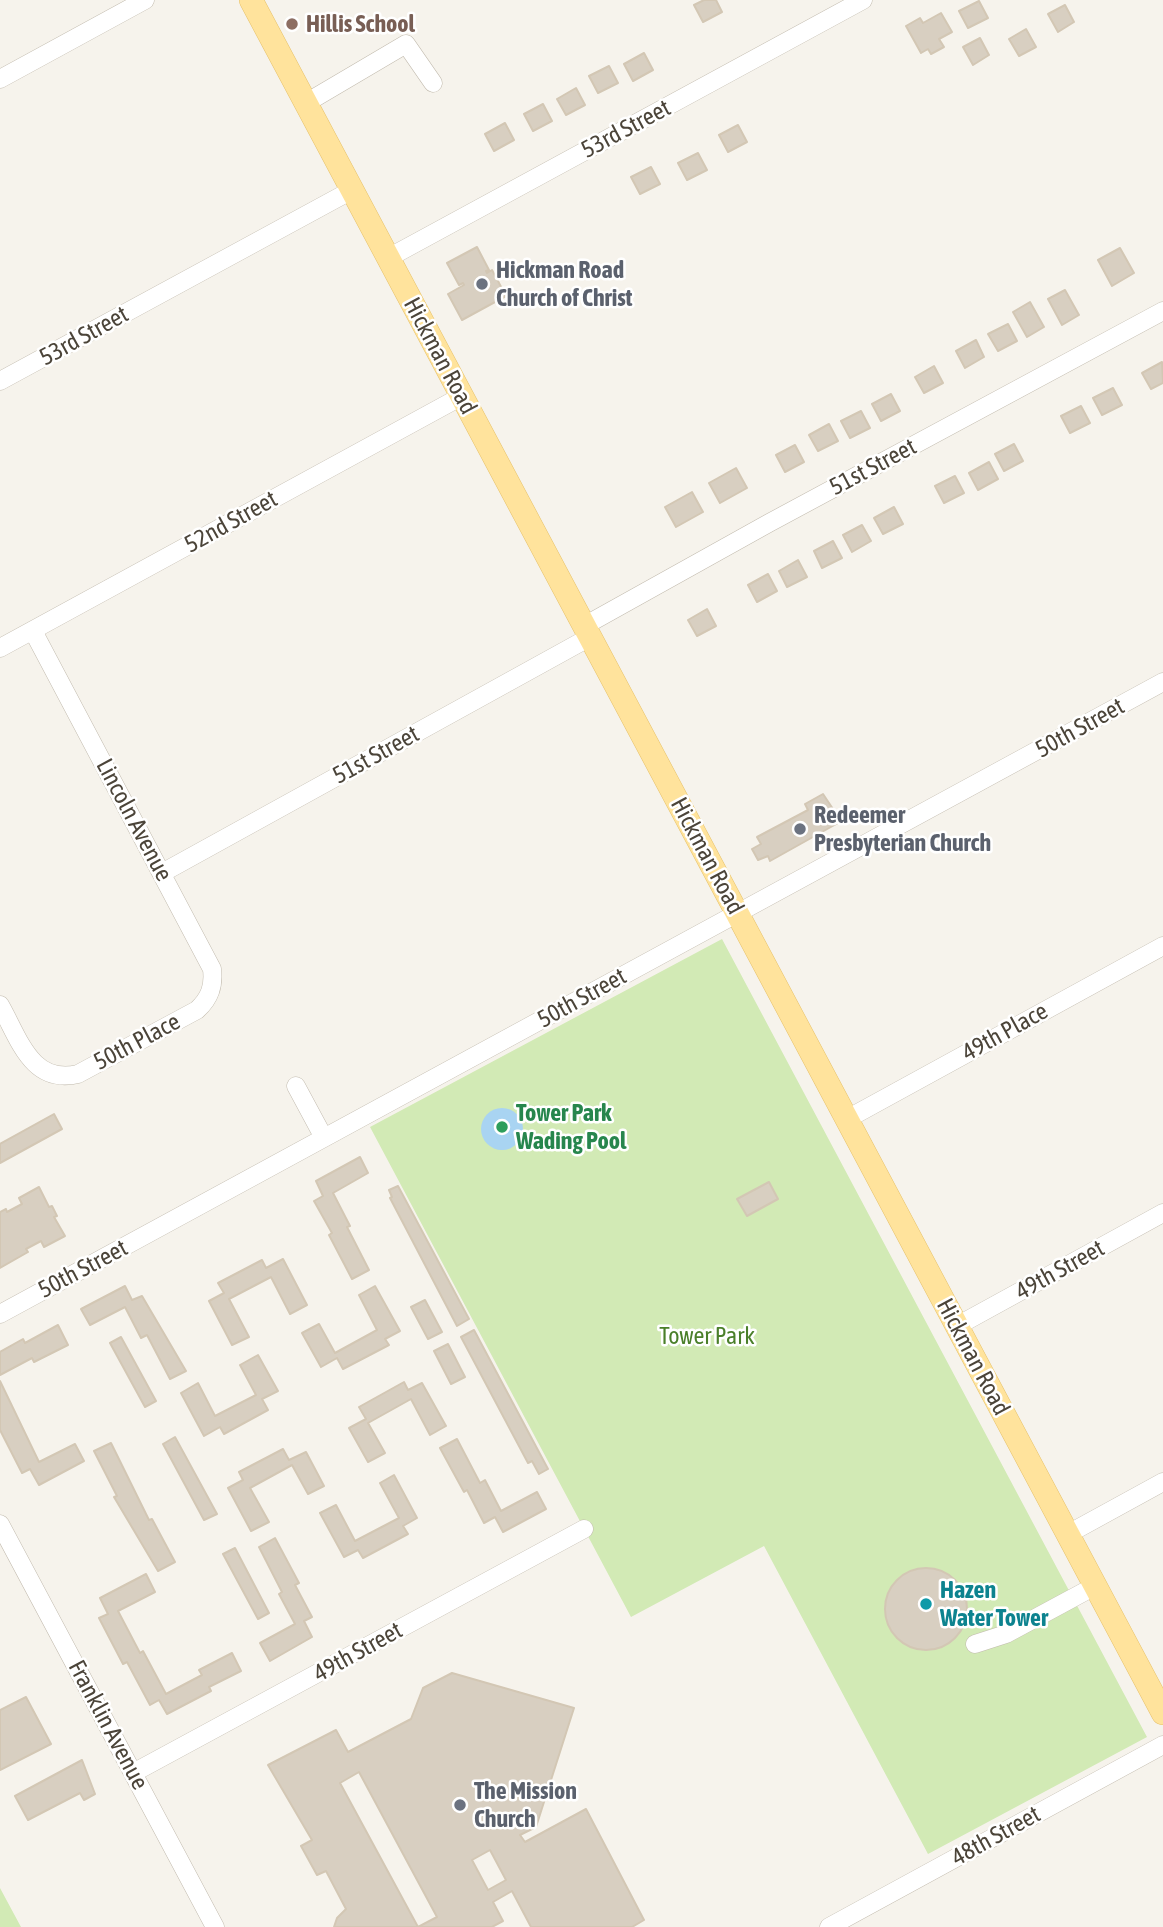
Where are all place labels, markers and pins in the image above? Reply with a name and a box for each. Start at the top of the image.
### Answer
place label: Hillis School [306,10,415,38]
marker: Hillis School [284,16,300,32]
place label: Hickman Road Church of Christ [496,256,633,312]
marker: Hickman Road Church of Christ [474,276,490,292]
place label: Redeemer Presbyterian Church [814,801,991,857]
marker: Redeemer Presbyterian Church [792,821,808,837]
place label: Tower Park Wading Pool [516,1099,626,1155]
marker: Tower Park Wading Pool [494,1119,510,1135]
place label: Hazen Water Tower [940,1576,1048,1632]
marker: Hazen Water Tower [918,1596,934,1612]
place label: The Mission Church [474,1777,577,1833]
marker: The Mission Church [452,1797,468,1813]

